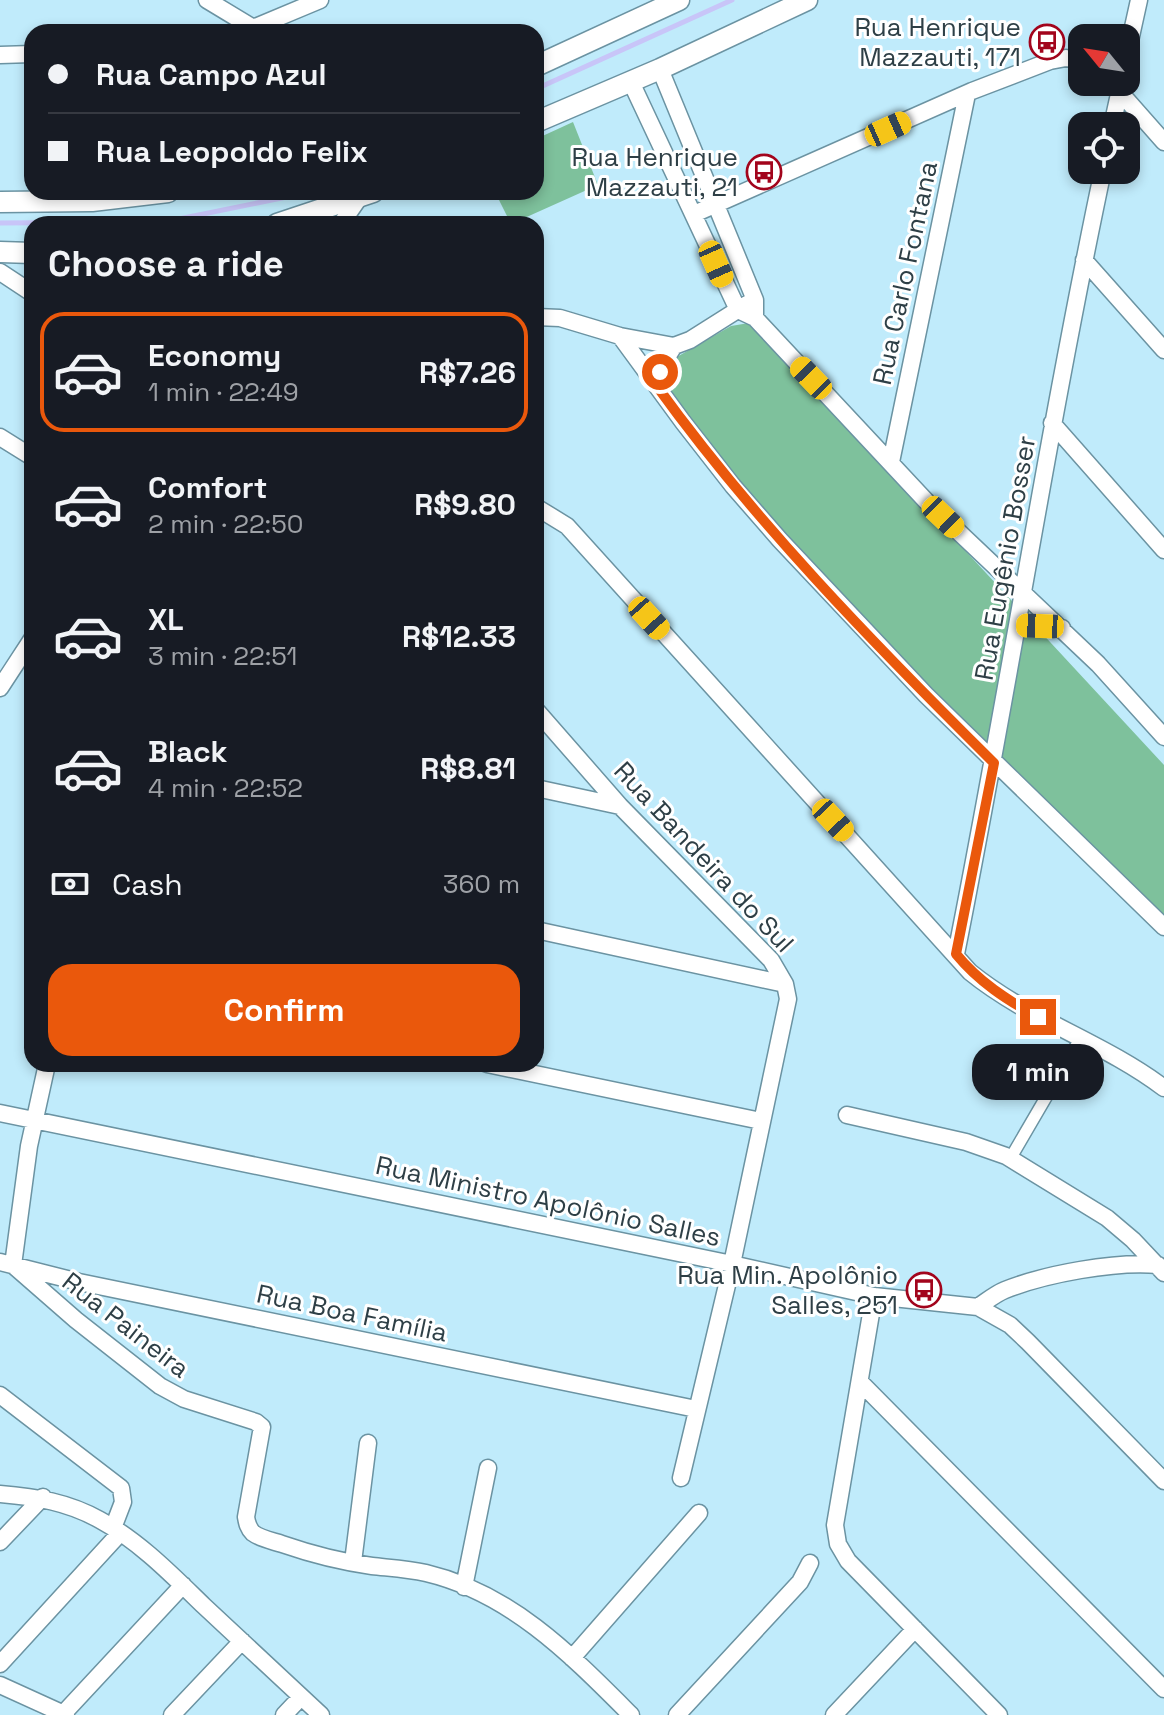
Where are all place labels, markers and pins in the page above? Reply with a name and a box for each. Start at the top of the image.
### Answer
place label: Rua Henrique Mazzauti, 171 [854,10,1021,74]
bus stop icon: Rua Henrique Mazzauti, 171 [1028,23,1066,61]
place label: Rua Henrique Mazzauti, 21 [571,140,738,204]
bus stop icon: Rua Henrique Mazzauti, 21 [745,153,783,191]
place label: Rua Min. Apolônio Salles, 251 [677,1258,898,1322]
bus stop icon: Rua Min. Apolônio Salles, 251 [905,1271,943,1309]

